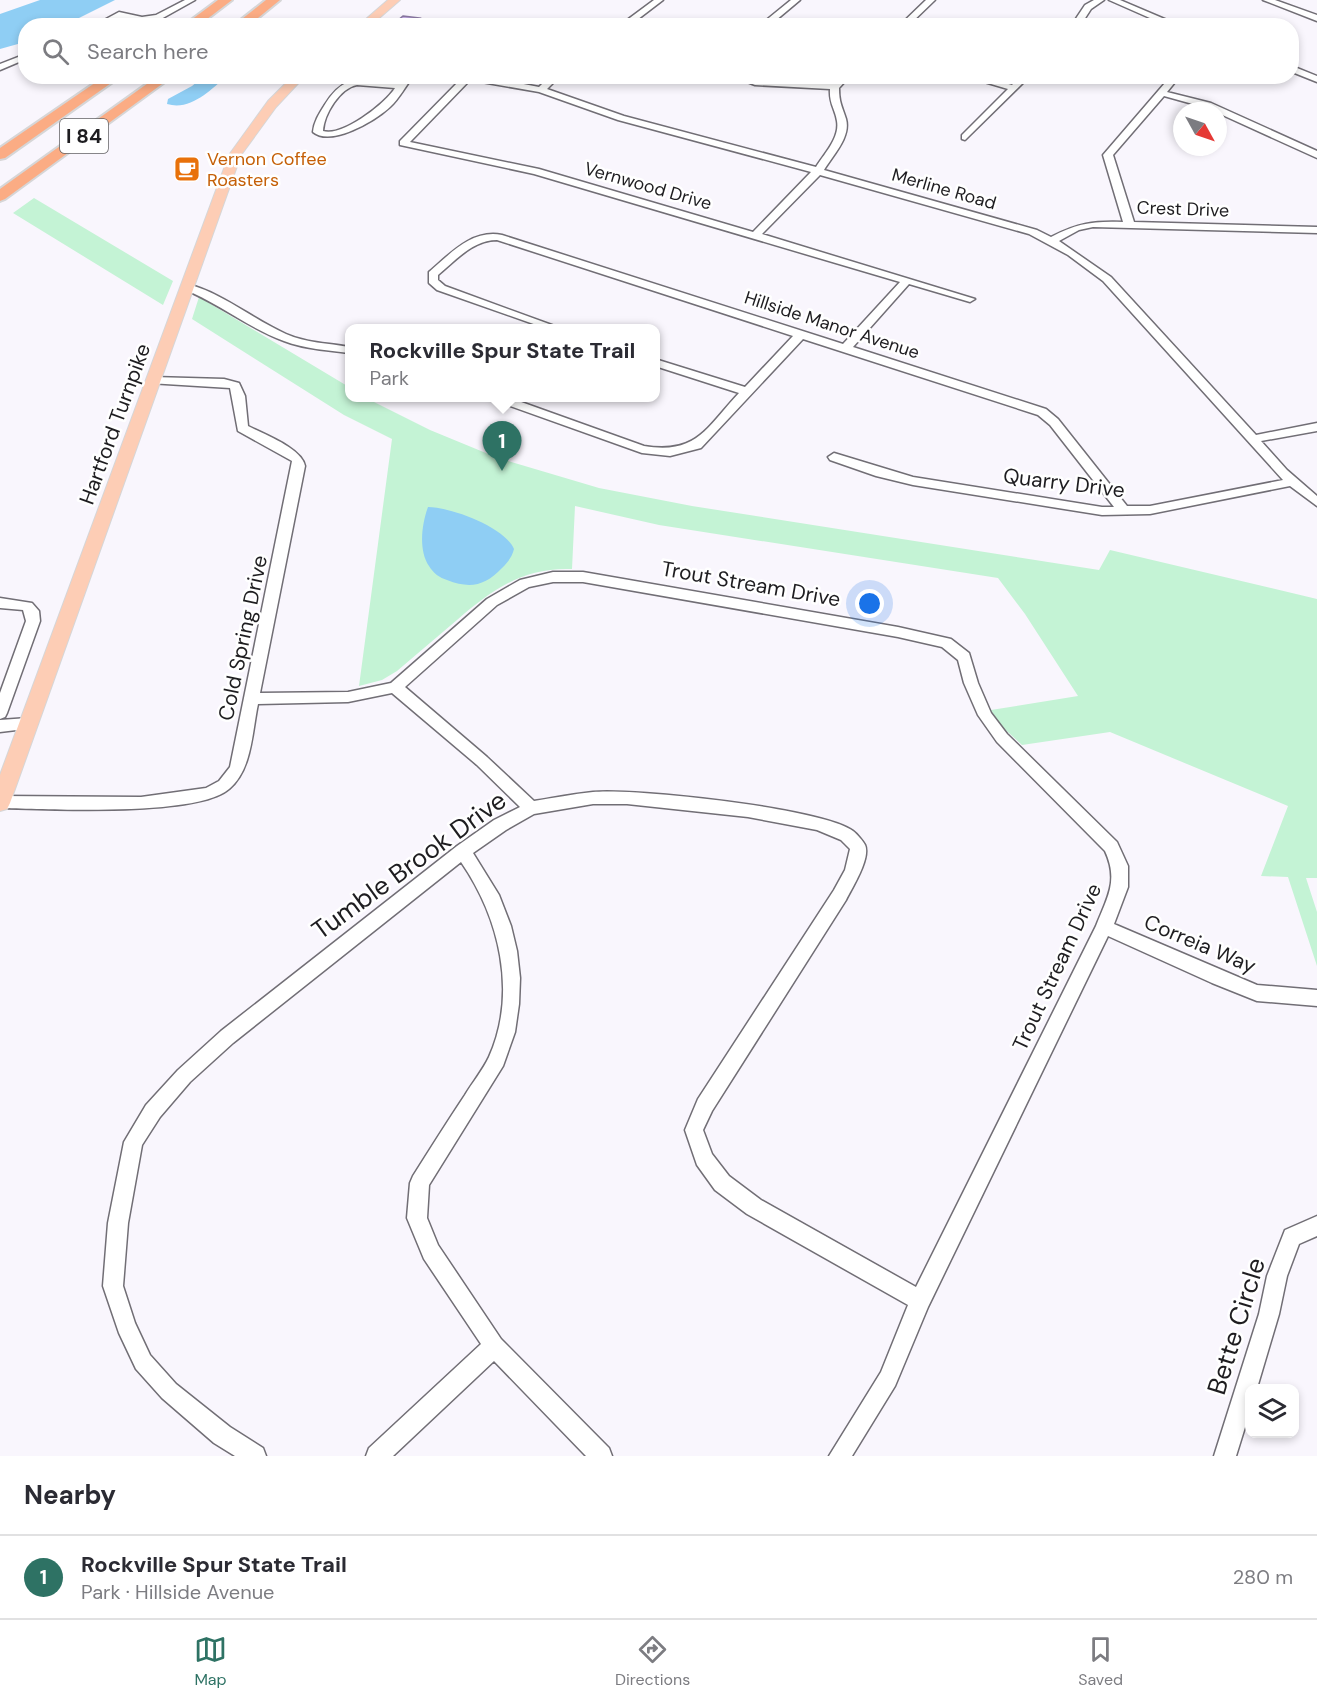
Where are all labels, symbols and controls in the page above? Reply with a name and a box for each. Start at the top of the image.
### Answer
search box [18,18,1299,84]
icon: search [39,35,72,68]
text: Search here [87,37,208,66]
north arrow [1173,102,1227,156]
road number: I 84 [60,119,108,153]
place label: Vernon Coffee Roasters [207,147,327,192]
cafe icon: Vernon Coffee Roasters [172,154,202,184]
street label: Vernwood Drive [581,156,715,216]
street label: Merline Road [889,163,999,215]
street label: Crest Drive [1136,195,1230,223]
street label: Hillside Manor Avenue [741,285,923,365]
popup [345,324,660,402]
text: Rockville Spur State Trail [370,336,635,365]
street label: Hartford Turnpike [73,339,157,508]
text: Park [370,365,409,391]
pin: 1 [482,422,522,471]
street label: Quarry Drive [1002,462,1126,504]
street label: Cold Spring Drive [212,553,274,723]
street label: Trout Stream Drive [659,554,843,614]
your location [855,589,884,618]
street label: Tumble Brook Drive [305,783,513,947]
street label: Trout Stream Drive [1006,879,1108,1055]
street label: Correia Way [1140,908,1260,980]
street label: Bette Circle [1199,1254,1273,1398]
map controls [1245,1384,1299,1438]
button: layers [1245,1384,1299,1438]
text: Nearby [24,1478,116,1512]
text: Rockville Spur State Trail [81,1550,347,1579]
text: 1 [40,1564,47,1590]
text: 280 m [1233,1564,1293,1590]
text: Park · Hillside Avenue [81,1579,274,1605]
tab: Map [194,1633,227,1690]
tab: Directions [615,1633,690,1690]
tab: Saved [1078,1633,1123,1690]

